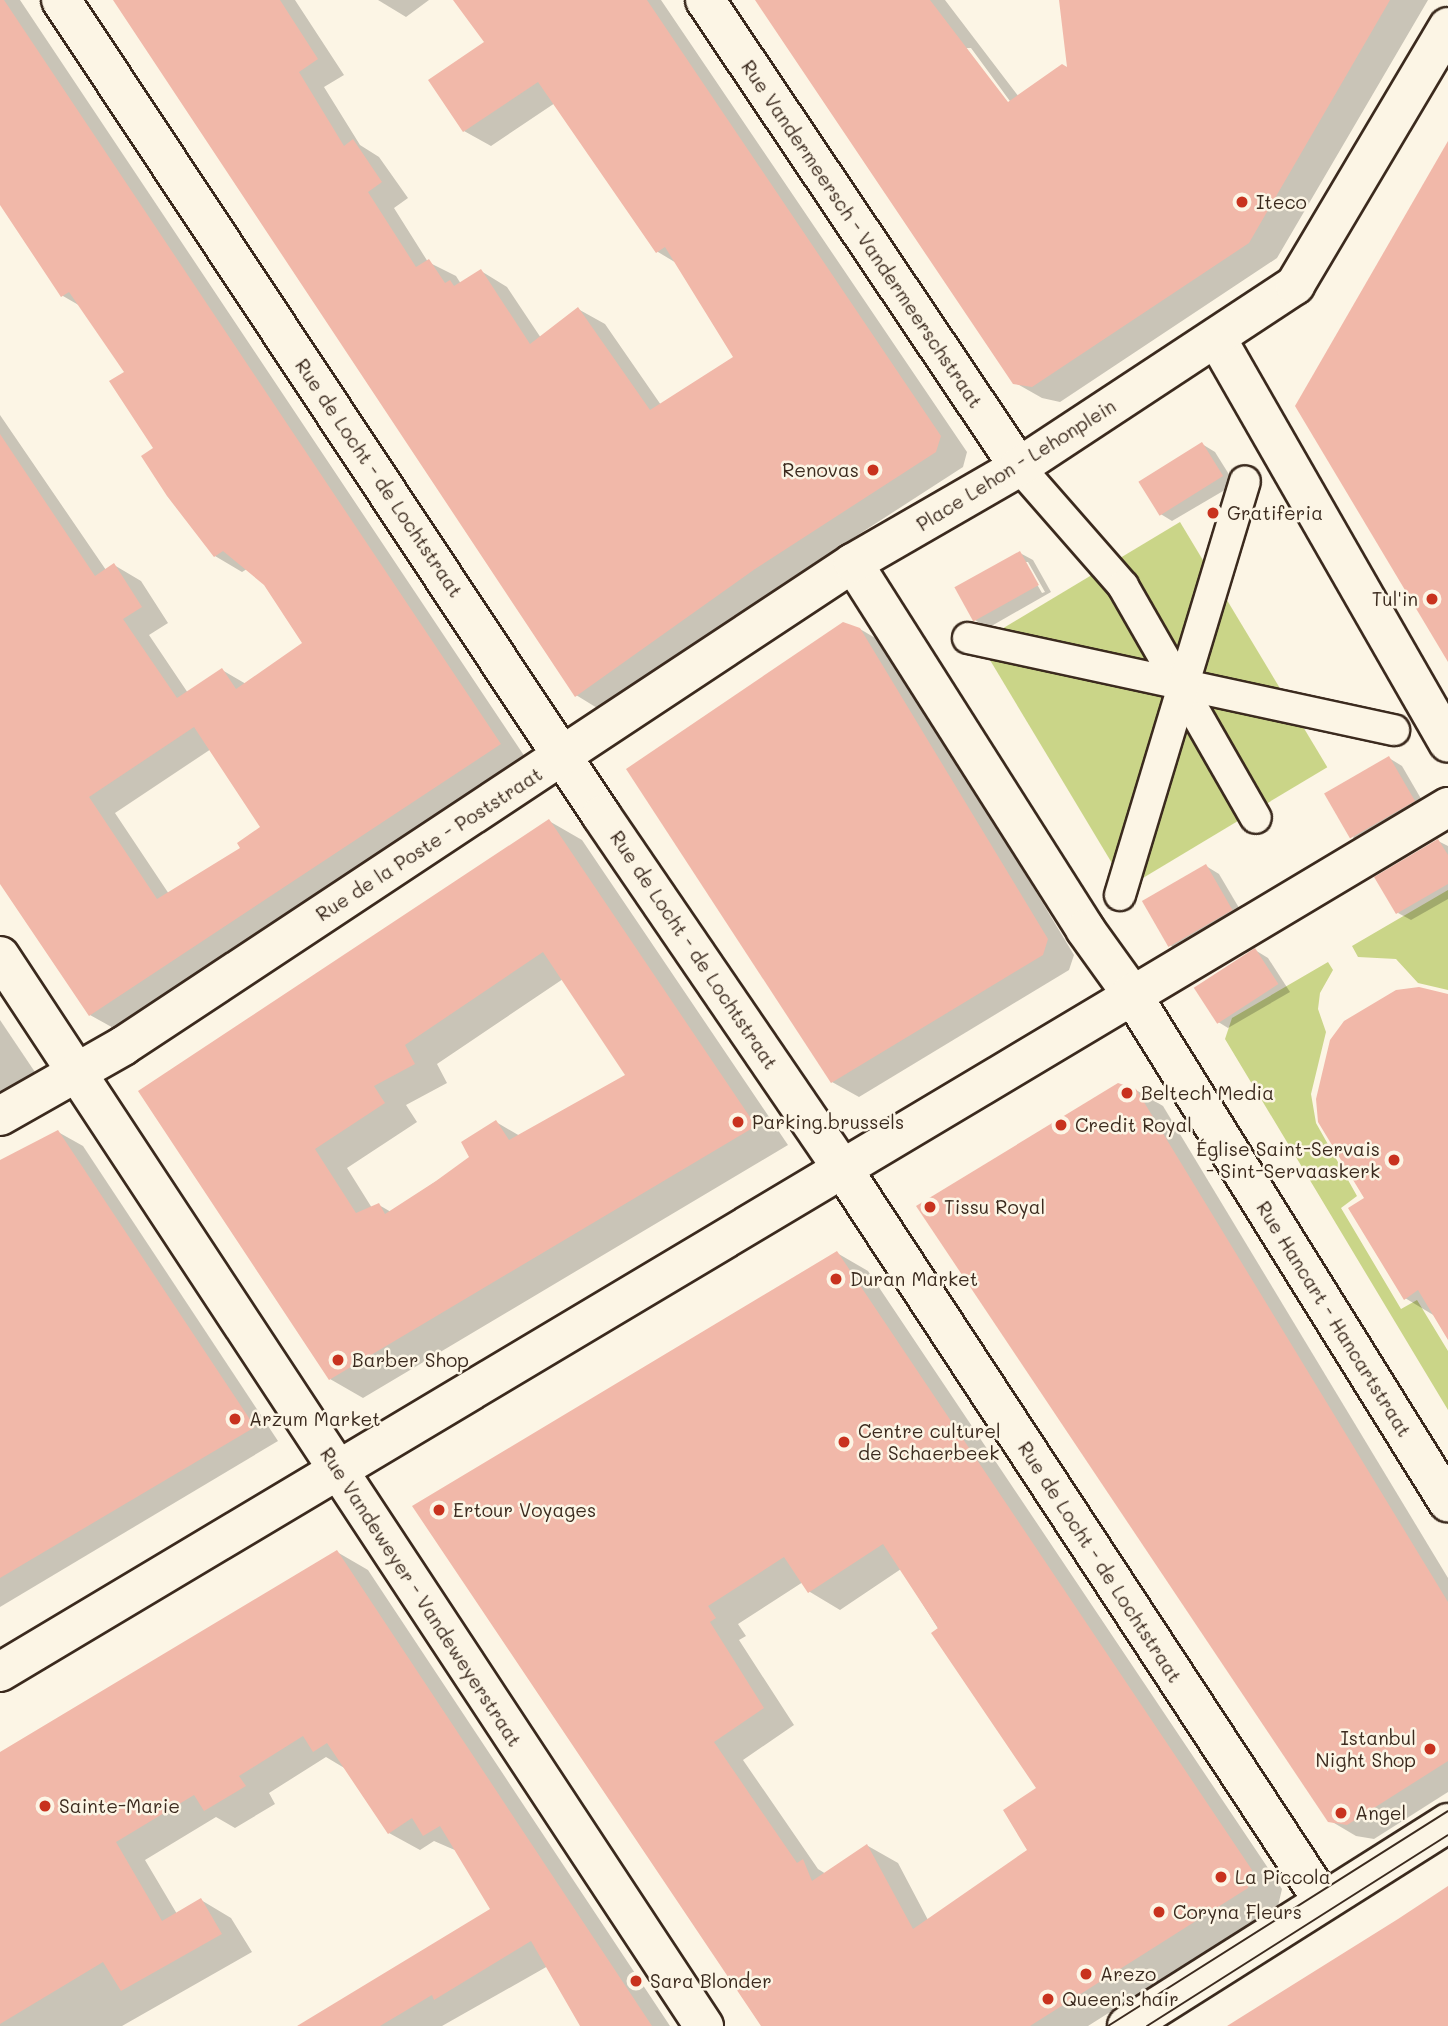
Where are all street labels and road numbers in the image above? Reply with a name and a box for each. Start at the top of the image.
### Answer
street label: Rue Vandermeersch - Vandermeerschstraat [737,56,987,412]
street label: Rue de Locht - de Lochtstraat [291,355,467,601]
street label: Place Lehon - Lehonplein [912,394,1120,536]
street label: Rue de la Poste - Poststraat [312,762,546,926]
street label: Rue de Locht - de Lochtstraat [606,827,782,1073]
street label: Rue Hancart - Hancartstraat [1252,1197,1416,1441]
street label: Rue de Locht - de Lochtstraat [1013,1437,1187,1687]
street label: Rue Vandeweyer - Vandeweyerstraat [316,1443,526,1751]

